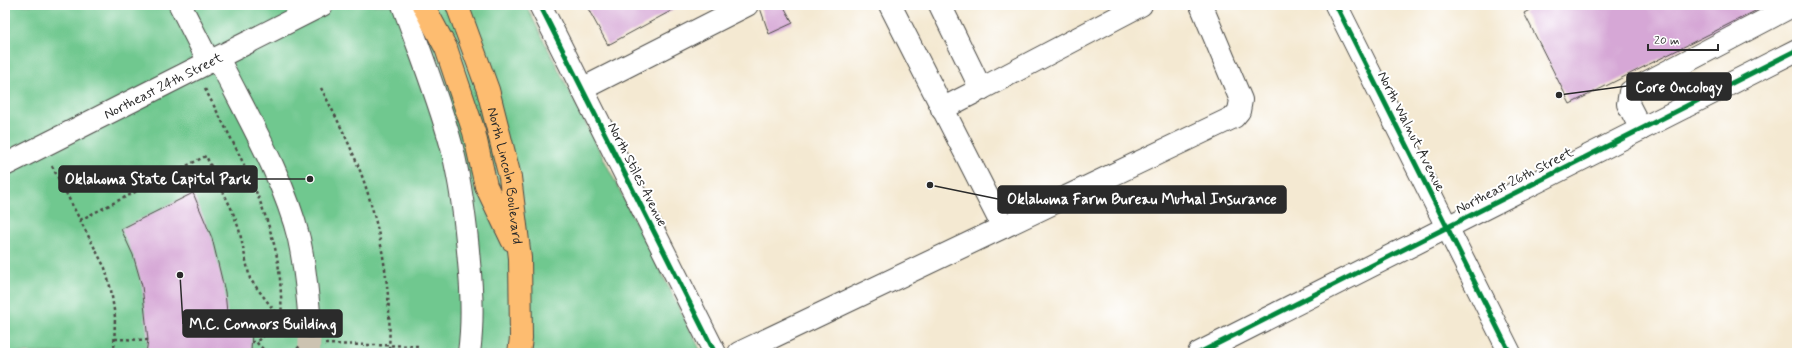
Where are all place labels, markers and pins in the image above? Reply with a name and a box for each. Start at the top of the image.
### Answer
callout: Core Oncology [1627,73,1731,100]
callout: Oklahoma State Capitol Park [59,166,257,192]
callout: Oklahoma Farm Bureau Mutual Insurance [998,186,1286,213]
callout: M.C. Connors Building [183,310,342,337]

